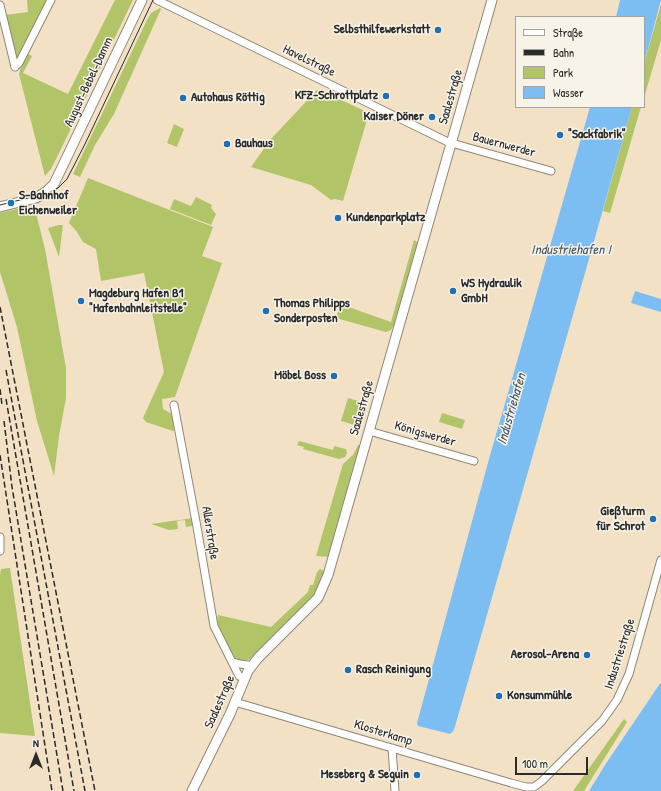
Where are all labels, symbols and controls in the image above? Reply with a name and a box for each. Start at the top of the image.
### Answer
legend [515,16,645,108]
place label: Selbsthilfewerkstatt [334,22,430,38]
text: Straße [553,24,583,41]
marker: Selbsthilfewerkstatt [433,25,443,35]
street label: August-Bebel-Damm [61,35,117,129]
street label: Havelstraße [280,42,338,80]
text: Bahn [553,44,574,61]
text: Park [553,64,573,81]
street label: Saalestraße [436,68,466,126]
text: Wasser [553,84,584,101]
place label: KFZ-Schrottplatz [295,88,378,104]
place label: Autohaus Röttig [191,90,265,106]
marker: KFZ-Schrottplatz [381,91,391,101]
marker: Autohaus Röttig [178,93,188,103]
place label: Kaiser Döner [364,109,424,125]
marker: Kaiser Döner [427,112,437,122]
place label: "Sackfabrik" [568,127,626,143]
street label: Bauernwerder [471,129,537,161]
marker: "Sackfabrik" [555,130,565,140]
place label: Bauhaus [235,136,273,152]
marker: Bauhaus [222,139,232,149]
place label: S-Bahnhof Eichenweiler [19,188,77,219]
marker: S-Bahnhof Eichenweiler [6,198,16,208]
place label: Kundenparkplatz [346,210,425,226]
marker: Kundenparkplatz [333,213,343,223]
water label: Industriehafen I [531,242,611,258]
place label: WS Hydraulik GmbH [461,276,522,307]
place label: Magdeburg Hafen B1 "Hafenbahnleitstelle" [89,286,187,317]
marker: WS Hydraulik GmbH [448,286,458,296]
marker: Magdeburg Hafen B1 "Hafenbahnleitstelle" [76,296,86,306]
place label: Thomas Philipps Sonderposten [274,296,350,327]
marker: Thomas Philipps Sonderposten [261,306,271,316]
place label: Möbel Boss [274,368,326,384]
marker: Möbel Boss [329,371,339,381]
water label: Industriehafen [494,371,530,447]
street label: Saalestraße [347,379,377,437]
street label: Königswerder [393,418,457,450]
place label: Gießturm für Schrot [596,504,645,535]
street label: Allerstraße [198,505,222,561]
marker: Gießturm für Schrot [648,514,658,524]
street label: Industriestraße [601,617,639,691]
place label: Aerosol-Arena [511,647,579,663]
marker: Aerosol-Arena [582,650,592,660]
place label: Rasch Reinigung [356,662,431,678]
marker: Rasch Reinigung [343,665,353,675]
street label: Saalestraße [201,673,239,731]
place label: Konsummühle [507,688,572,704]
marker: Konsummühle [494,691,504,701]
street label: Klosterkamp [352,717,414,749]
north arrow [16,735,56,775]
text: N [33,736,39,750]
scale bar [517,749,590,775]
text: 100 m [522,755,548,772]
place label: Meseberg & Seguin [321,767,409,783]
marker: Meseberg & Seguin [412,770,422,780]

